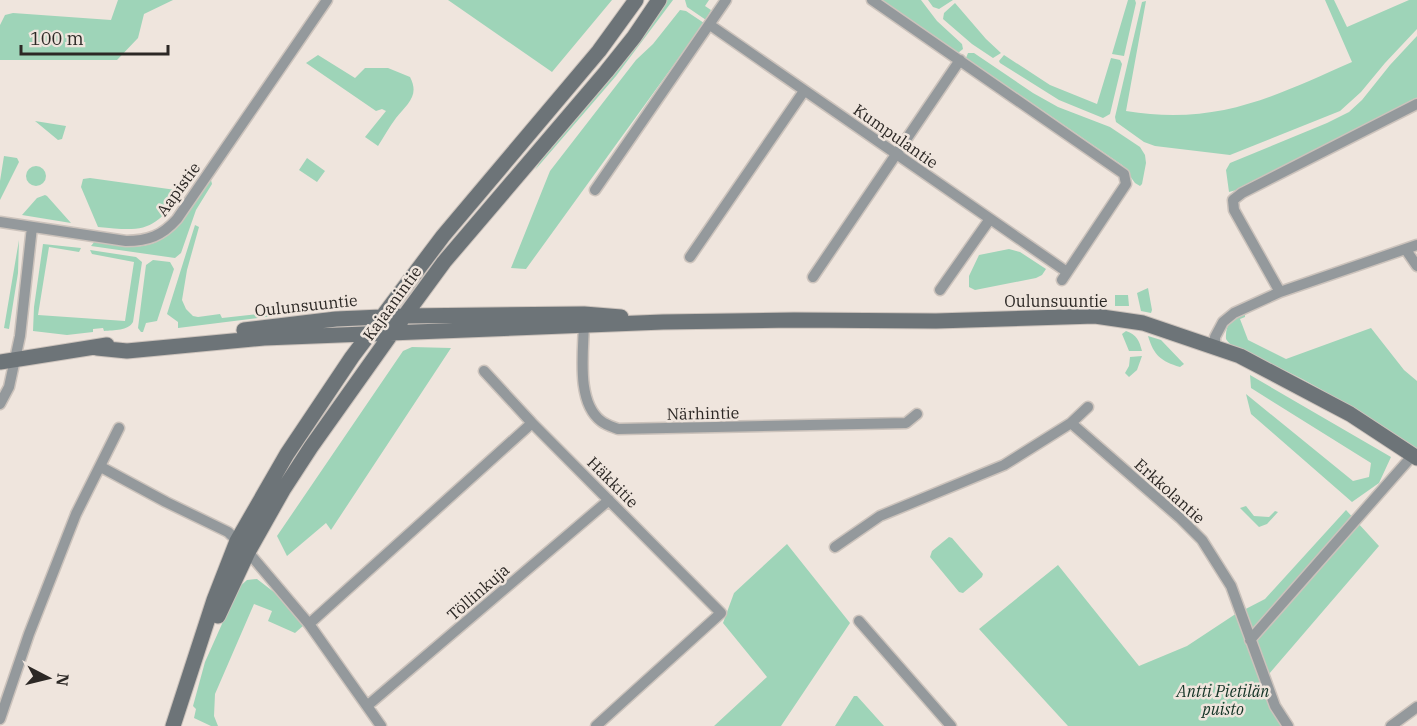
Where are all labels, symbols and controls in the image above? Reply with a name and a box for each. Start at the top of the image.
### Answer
scale bar [21,18,168,56]
text: 100 m [30,27,84,50]
street label: Kumpulantie [850,99,942,173]
street label: Aapistie [152,158,204,220]
street label: Kajaanintie [358,262,426,344]
street label: Oulunsuuntie [254,290,358,320]
street label: Oulunsuuntie [1004,291,1108,311]
street label: Närhintie [666,402,740,424]
street label: Häkkitie [583,452,643,512]
street label: Erkkolantie [1131,454,1209,528]
street label: Töllinkuja [443,559,514,625]
north arrow [18,648,78,708]
text: N [52,672,74,687]
park label: Antti Pietilän puisto [1176,681,1269,719]

